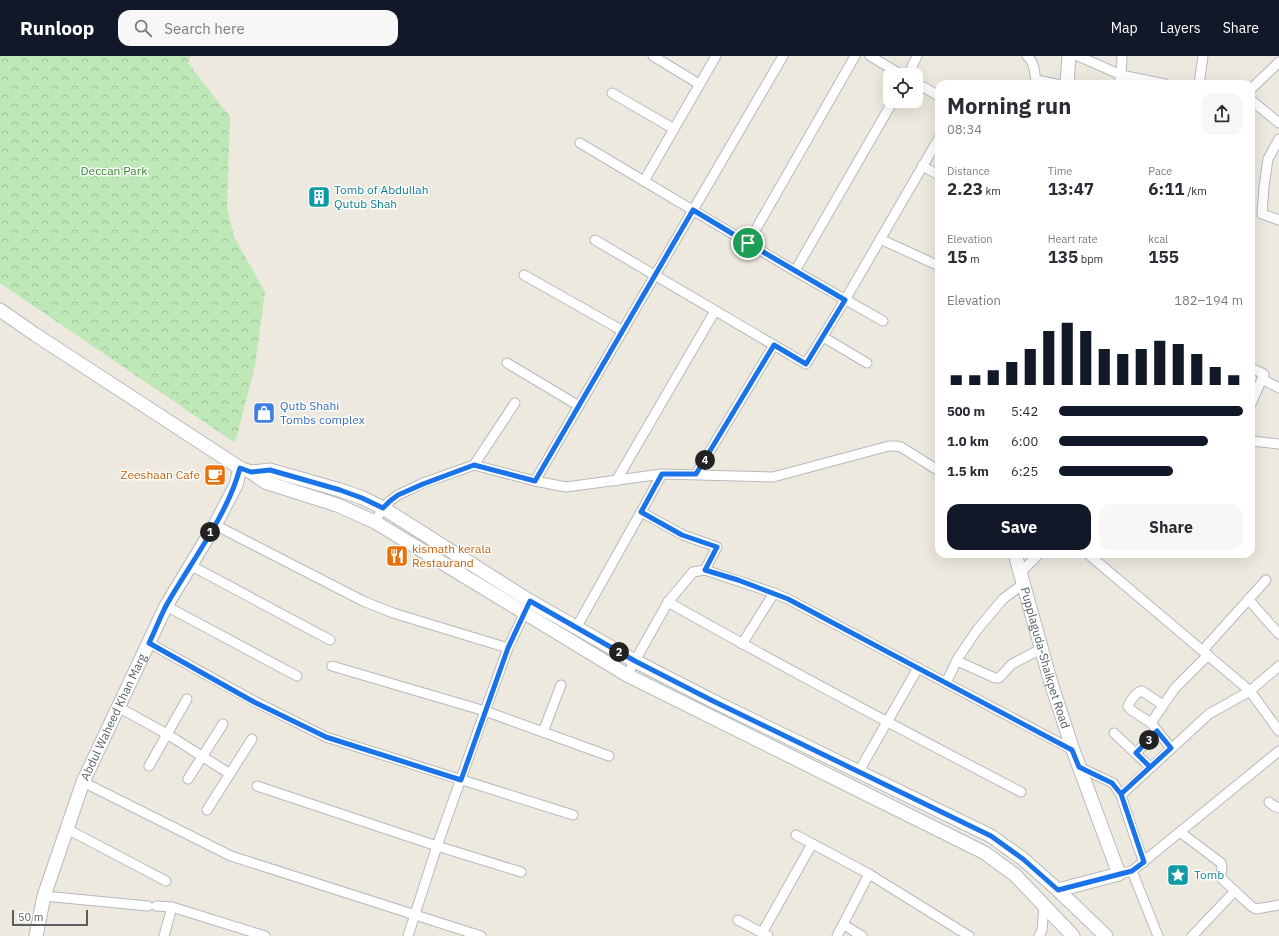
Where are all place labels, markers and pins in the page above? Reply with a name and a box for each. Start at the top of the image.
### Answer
place label: Tomb of Abdullah Qutub Shah [334,182,429,211]
building icon: Tomb of Abdullah Qutub Shah [306,184,332,210]
pin [731,226,765,260]
place label: Qutb Shahi Tombs complex [280,398,365,427]
shop icon: Qutb Shahi Tombs complex [251,400,277,426]
pin: 4 [695,450,715,470]
cafe icon: Zeeshaan Cafe [202,462,228,488]
place label: Zeeshaan Cafe [121,467,200,482]
pin: 1 [200,522,220,542]
place label: kismath kerala Restaurand [412,541,492,570]
restaurant icon: kismath kerala Restaurand [384,543,410,569]
pin: 2 [609,642,629,662]
pin: 3 [1139,730,1159,750]
place icon: Tomb [1165,862,1191,888]
place label: Tomb [1194,867,1224,882]

